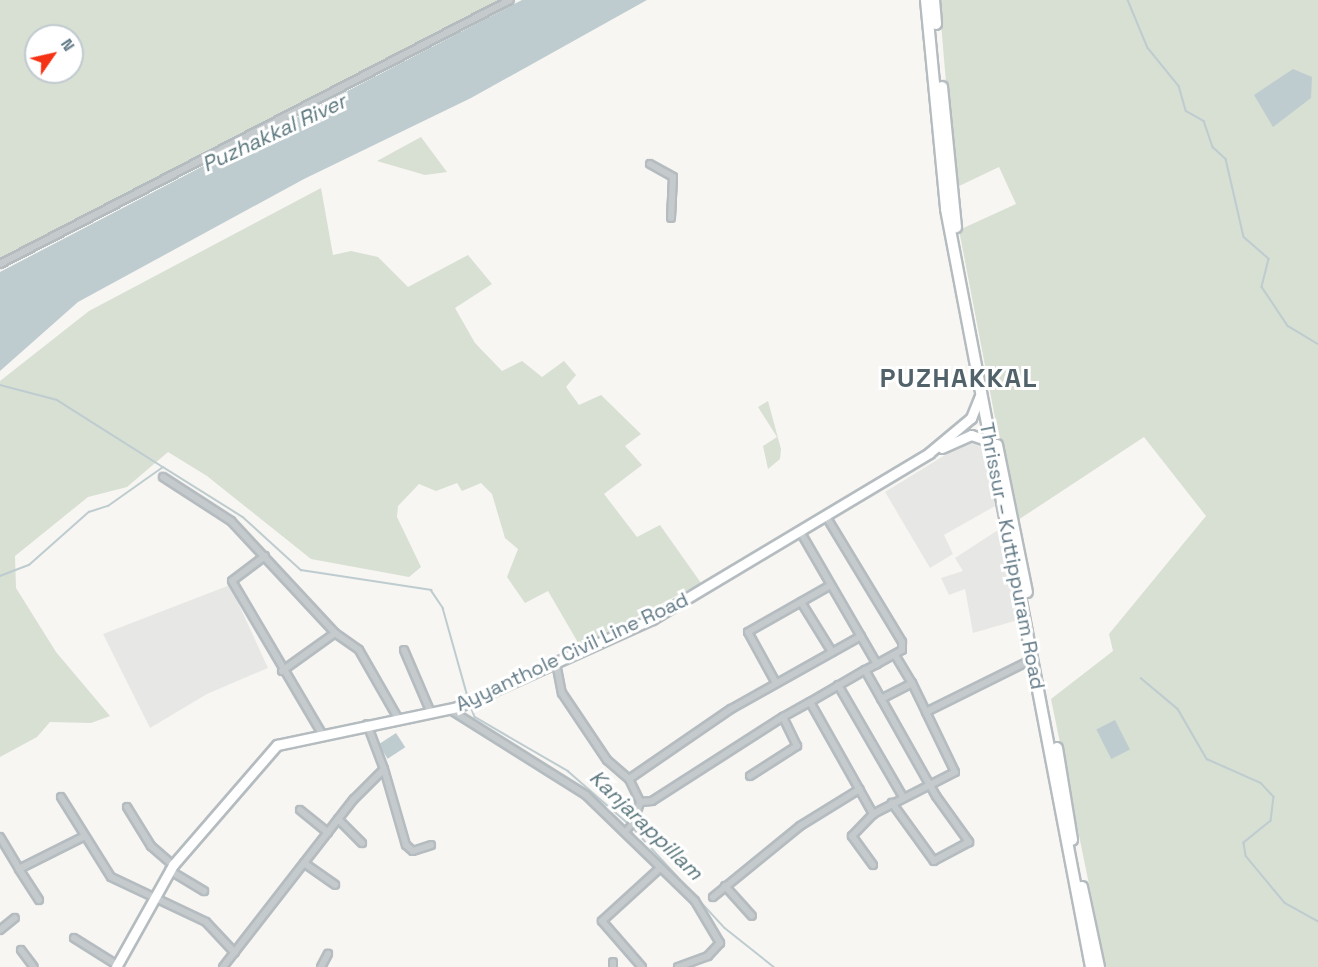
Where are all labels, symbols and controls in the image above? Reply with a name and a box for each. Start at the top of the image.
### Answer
north arrow [24,24,84,84]
text: N [56,34,79,55]
water label: Puzhakkal River [198,89,350,177]
district label: PUZHAKKAL [880,363,1038,395]
street label: Thrissur – Kuttippuram Road [974,420,1050,692]
street label: Ayyanthole Civil Line Road [452,587,692,717]
water label: Kanjarappillam [584,765,708,885]

